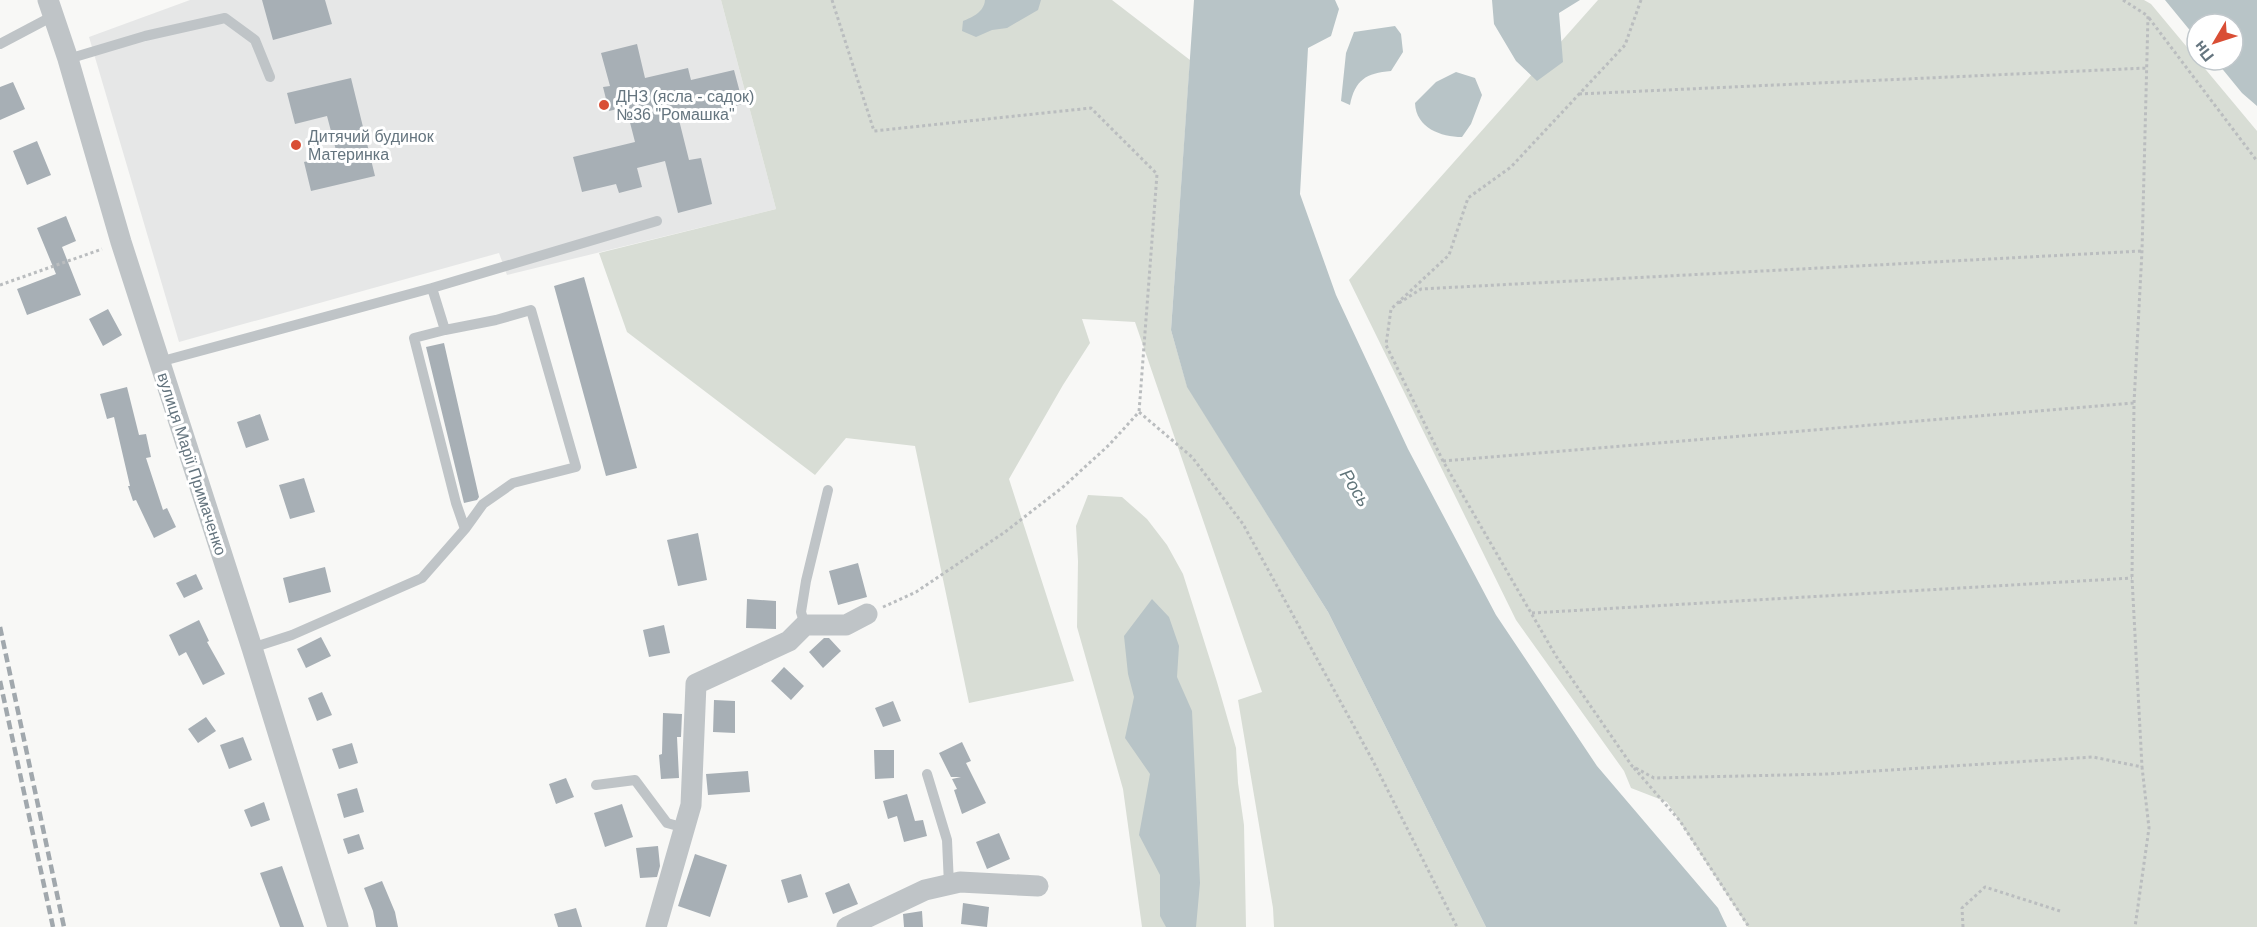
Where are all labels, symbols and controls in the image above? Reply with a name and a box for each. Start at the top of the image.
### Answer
north arrow [2185,12,2245,72]
text: Пн [2190,38,2217,65]
place label: ДНЗ (ясла - садок) №36 "Ромашка" [616,88,754,123]
marker: ДНЗ (ясла - садок) №36 "Ромашка" [597,98,611,112]
place label: Дитячий будинок Материнка [308,128,435,163]
marker: Дитячий будинок Материнка [289,138,303,152]
street label: вулиця Марії Примаченко [154,370,230,558]
water label: Рось [1336,466,1374,510]

